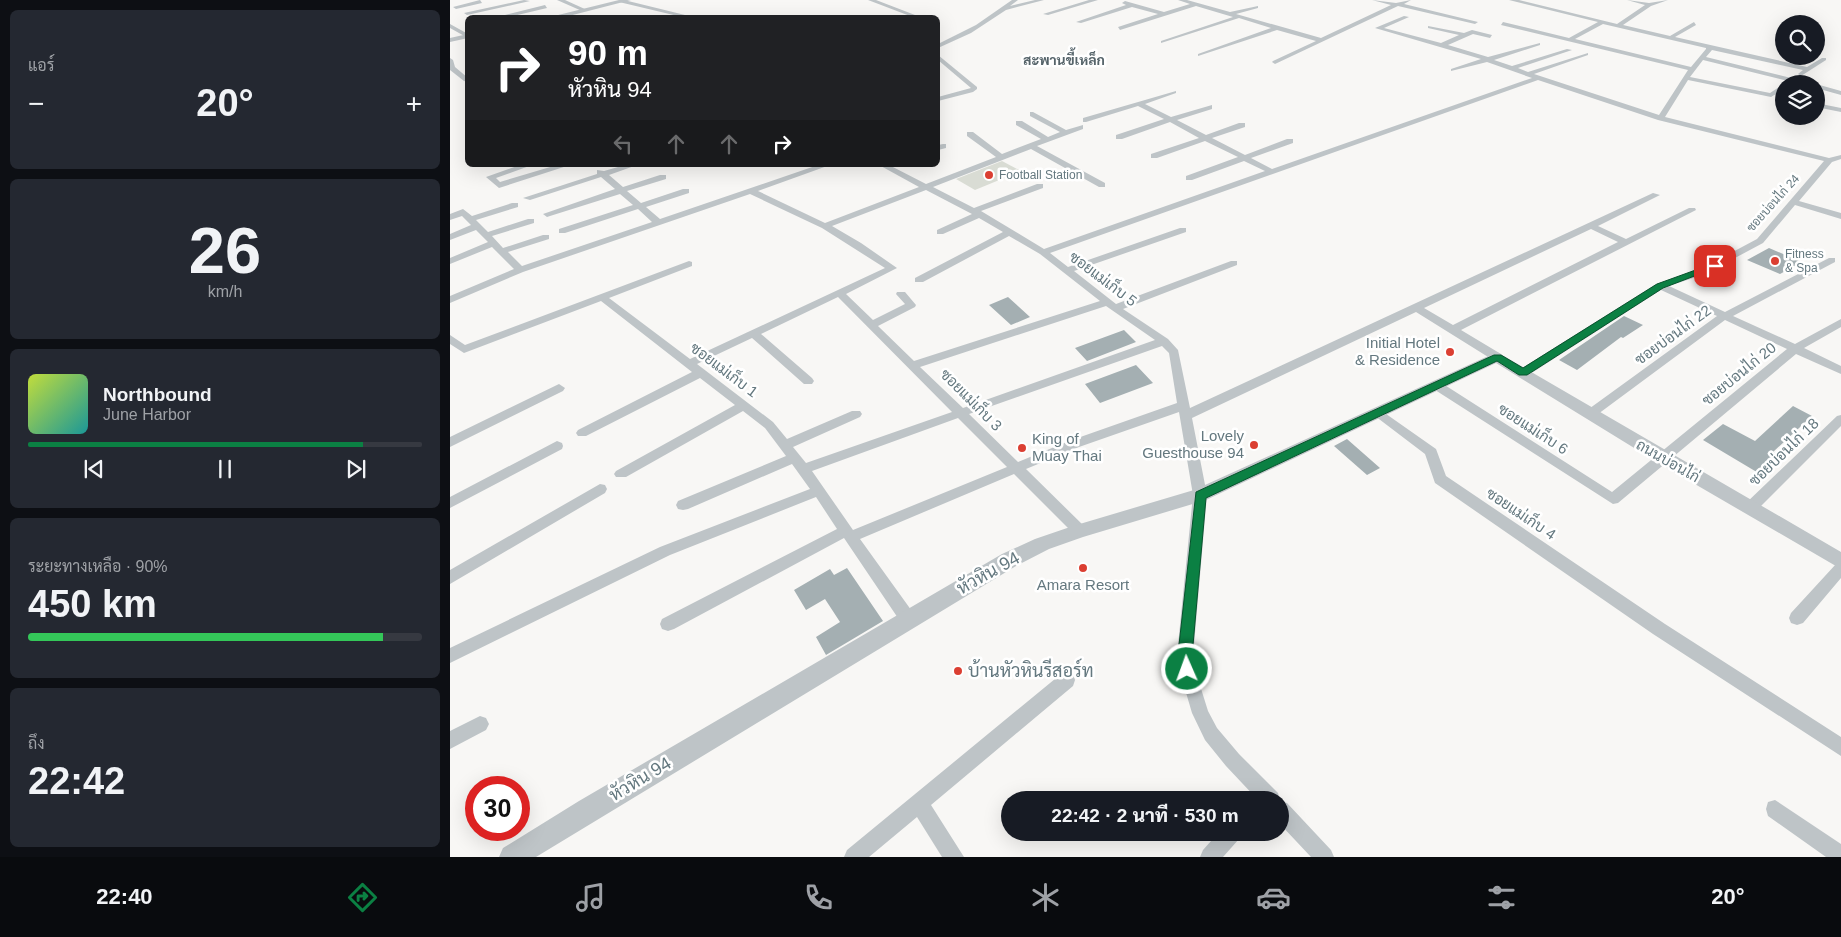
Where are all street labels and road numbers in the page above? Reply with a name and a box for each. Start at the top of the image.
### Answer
street label: ซอยบ่อนไก่ 24 [1743,171,1803,234]
street label: ซอยแม่เก็บ 5 [1066,246,1142,309]
street label: ซอยบ่อนไก่ 22 [1631,300,1714,368]
street label: ซอยแม่เก็บ 1 [687,337,763,400]
street label: ซอยบ่อนไก่ 20 [1698,338,1779,409]
street label: ซอยแม่เก็บ 3 [937,364,1007,434]
street label: ซอยแม่เก็บ 6 [1495,398,1573,457]
street label: ซอยบ่อนไก่ 18 [1745,414,1822,489]
street label: ถนนบ่อนไก่ [1634,435,1703,486]
street label: ซอยแม่เก็บ 4 [1483,483,1560,543]
street label: หัวหิน 94 [953,547,1023,598]
street label: หัวหิน 94 [605,752,675,805]

